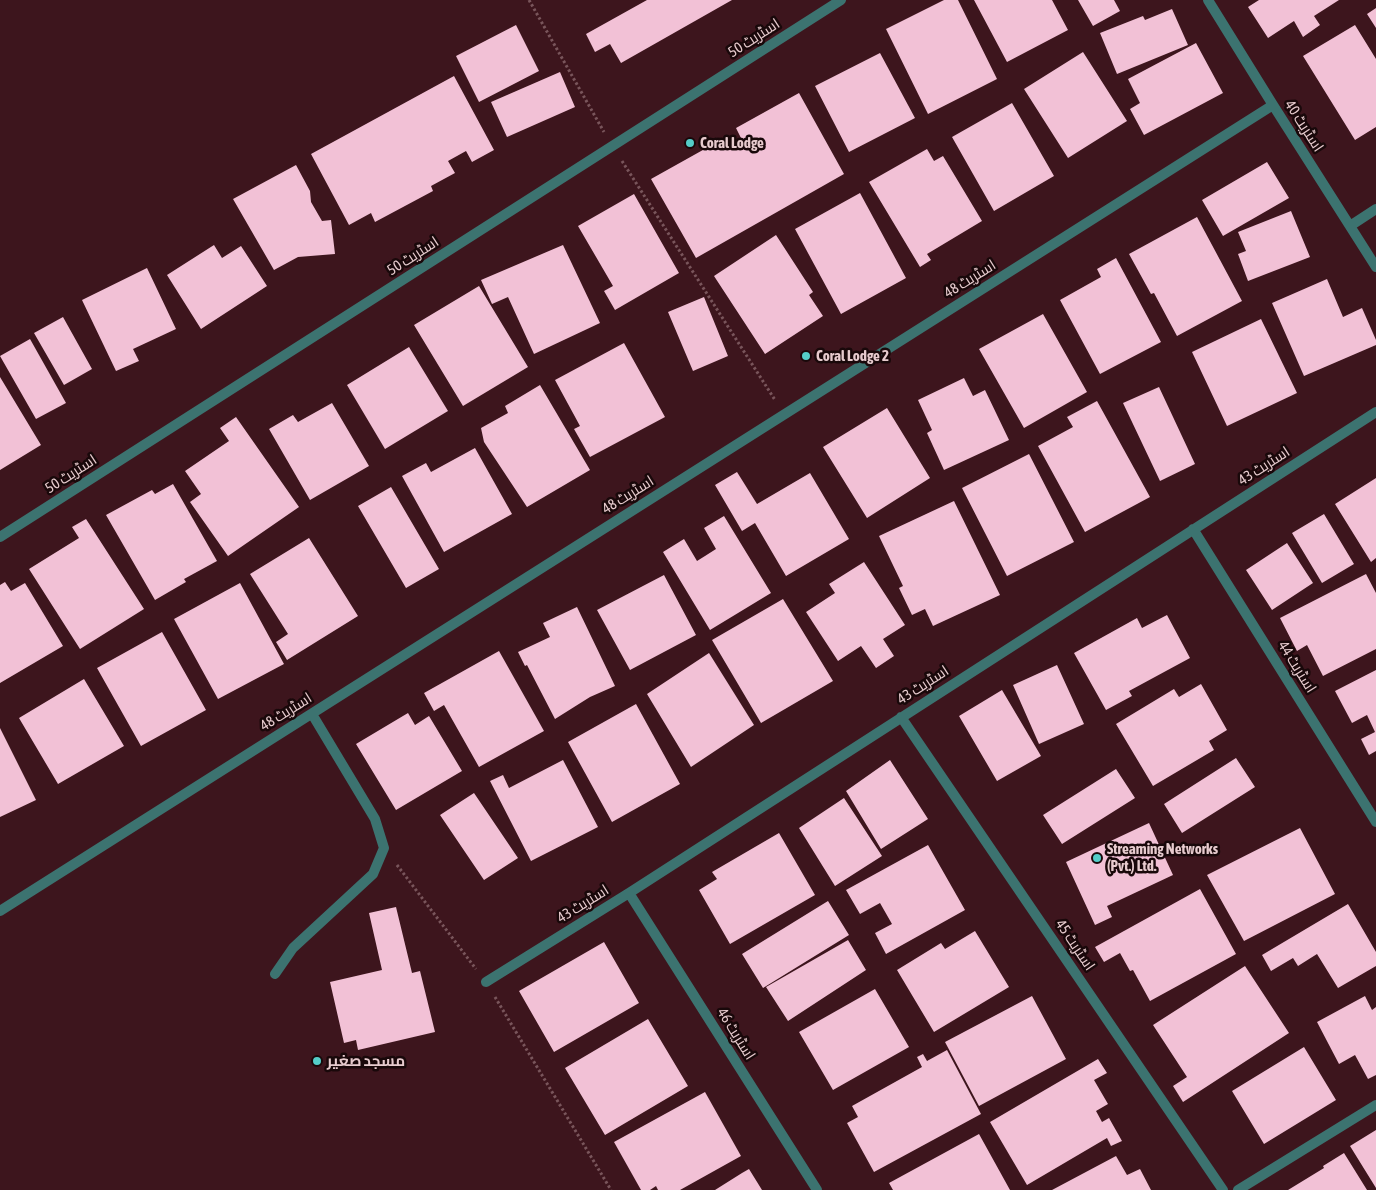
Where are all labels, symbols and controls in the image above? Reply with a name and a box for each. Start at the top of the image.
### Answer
street label: اسٹریٹ 50 [725,15,783,61]
street label: اسٹریٹ 40 [1281,97,1327,155]
place label: Coral Lodge [700,134,764,152]
marker: Coral Lodge [684,137,696,149]
street label: اسٹریٹ 50 [384,233,442,279]
street label: اسٹریٹ 48 [941,256,999,302]
place label: Coral Lodge 2 [816,347,889,365]
marker: Coral Lodge 2 [800,350,812,362]
street label: اسٹریٹ 43 [1235,443,1293,489]
street label: اسٹریٹ 50 [42,451,100,497]
street label: اسٹریٹ 48 [599,472,657,518]
street label: اسٹریٹ 44 [1274,638,1320,696]
street label: اسٹریٹ 43 [894,662,952,708]
street label: اسٹریٹ 48 [257,689,315,735]
place label: Streaming Networks (Pvt.) Ltd. [1107,840,1218,875]
marker: Streaming Networks (Pvt.) Ltd. [1091,852,1103,864]
street label: اسٹریٹ 43 [554,881,612,927]
street label: اسٹریٹ 45 [1051,916,1099,974]
street label: اسٹریٹ 46 [713,1005,759,1063]
place label: مسجد صغیر [327,1052,405,1070]
marker: مسجد صغیر [311,1055,323,1067]

